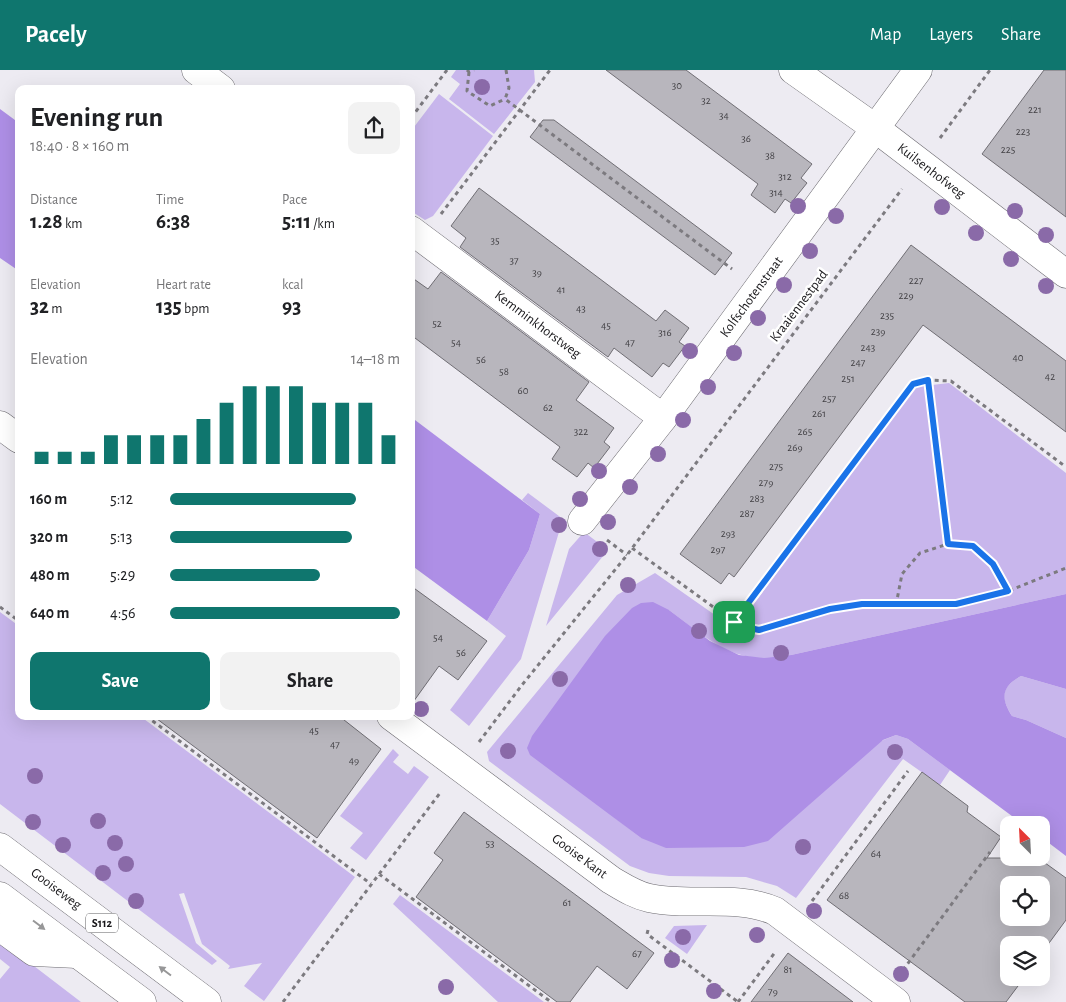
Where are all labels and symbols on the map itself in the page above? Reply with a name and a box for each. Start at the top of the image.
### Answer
house number: 30 [672,80,682,91]
house number: 32 [701,95,711,106]
house number: 221 [1028,104,1042,115]
house number: 34 [719,110,729,121]
house number: 223 [1016,126,1031,137]
house number: 36 [741,133,751,144]
street label: Kuilsenhofweg [895,141,968,201]
house number: 225 [1001,144,1016,155]
house number: 38 [765,150,775,161]
house number: 312 [778,171,792,182]
house number: 314 [769,187,783,198]
house number: 35 [490,235,500,246]
street label: Kolfschotenstraat [718,254,786,340]
house number: 37 [509,255,519,266]
house number: 39 [532,267,542,278]
street label: Kraaiennestpad [768,267,830,345]
house number: 227 [909,275,924,286]
house number: 41 [556,284,566,295]
street label: Kemminkhorstweg [492,288,584,361]
house number: 229 [898,290,914,301]
house number: 43 [576,303,586,314]
house number: 235 [880,310,894,321]
house number: 52 [432,318,442,329]
house number: 45 [601,320,611,331]
house number: 239 [871,326,885,337]
house number: 316 [658,327,672,338]
house number: 54 [451,337,461,348]
house number: 47 [625,337,635,348]
house number: 243 [861,342,876,353]
house number: 40 [1012,352,1024,363]
house number: 56 [476,354,486,365]
house number: 247 [851,357,866,368]
house number: 58 [499,366,509,377]
house number: 42 [1045,371,1055,382]
house number: 251 [841,373,855,384]
house number: 60 [518,385,529,396]
house number: 257 [822,393,837,404]
house number: 62 [543,402,553,413]
house number: 261 [812,408,826,419]
house number: 322 [574,426,588,437]
house number: 265 [798,426,813,437]
house number: 269 [787,442,803,453]
house number: 275 [769,461,783,472]
house number: 279 [759,477,773,488]
house number: 283 [750,493,765,504]
house number: 287 [740,508,755,519]
house number: 293 [721,528,736,539]
house number: 297 [711,544,726,555]
pin [713,601,755,643]
house number: 54 [433,632,443,643]
house number: 56 [456,647,466,658]
house number: 45 [309,725,319,736]
house number: 47 [330,739,340,750]
house number: 49 [349,755,359,766]
north arrow [1000,816,1050,866]
street label: Gooise Kant [549,831,610,882]
house number: 53 [485,838,495,849]
house number: 64 [871,848,881,859]
street label: Gooiseweg [28,866,84,912]
house number: 68 [839,890,849,901]
house number: 61 [563,897,571,908]
road number: S112 [86,914,118,932]
one-way arrow [32,920,46,930]
house number: 67 [632,948,642,959]
house number: 81 [784,964,793,975]
one-way arrow [159,965,172,976]
house number: 79 [768,986,778,997]

